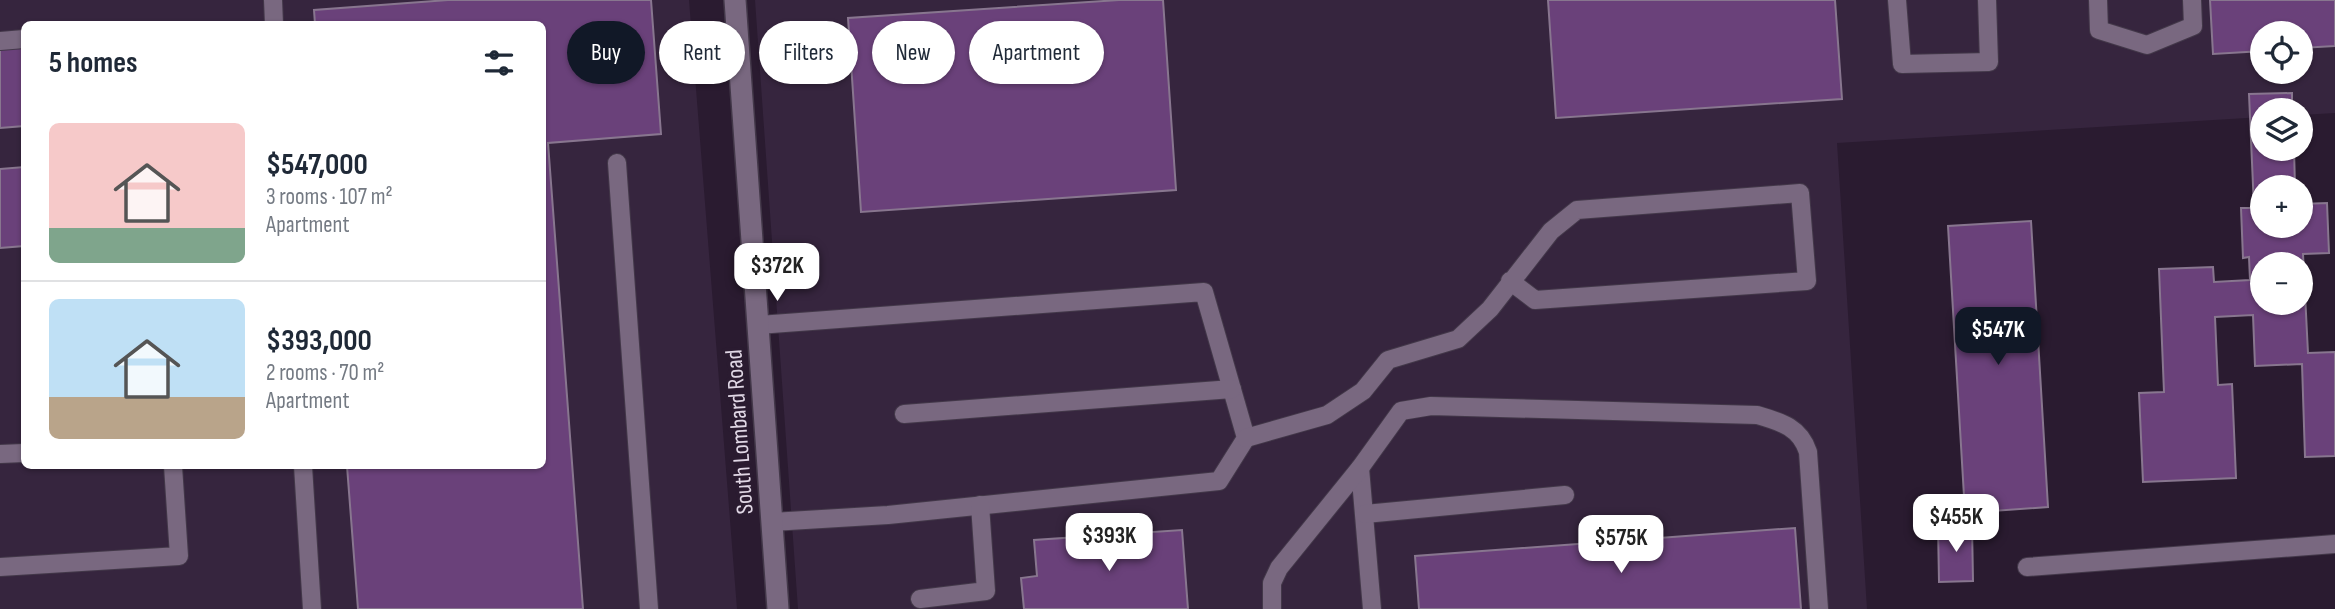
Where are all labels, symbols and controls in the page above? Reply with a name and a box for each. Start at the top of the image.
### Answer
chip: Buy [567,21,645,84]
chip: Rent [659,21,745,84]
chip: Filters [759,21,858,84]
chip: New [872,21,955,84]
chip: Apartment [969,21,1104,84]
map controls [2250,21,2313,315]
button: locate [2250,21,2313,84]
icon: filters [480,44,518,82]
text: 5 homes [49,45,138,81]
button: layers [2250,98,2313,161]
text: $547,000 [266,147,368,183]
icon: home [105,151,189,235]
button: + [2250,175,2313,238]
text: 3 rooms · 107 m² [266,183,393,211]
text: Apartment [266,211,350,239]
pin: $372K [728,244,826,303]
text: $372K [750,252,804,280]
button: − [2250,252,2313,315]
pin: $547K [1949,308,2047,367]
text: $547K [1971,316,2025,344]
text: $393,000 [266,323,372,359]
icon: home [105,327,189,411]
street label: South Lombard Road [719,349,760,515]
text: 2 rooms · 70 m² [266,359,384,387]
text: Apartment [266,387,350,415]
pin: $455K [1907,494,2005,554]
text: $455K [1929,503,1983,531]
pin: $393K [1060,514,1158,573]
pin: $575K [1572,516,1670,575]
text: $393K [1082,522,1136,550]
text: $575K [1594,524,1648,552]

